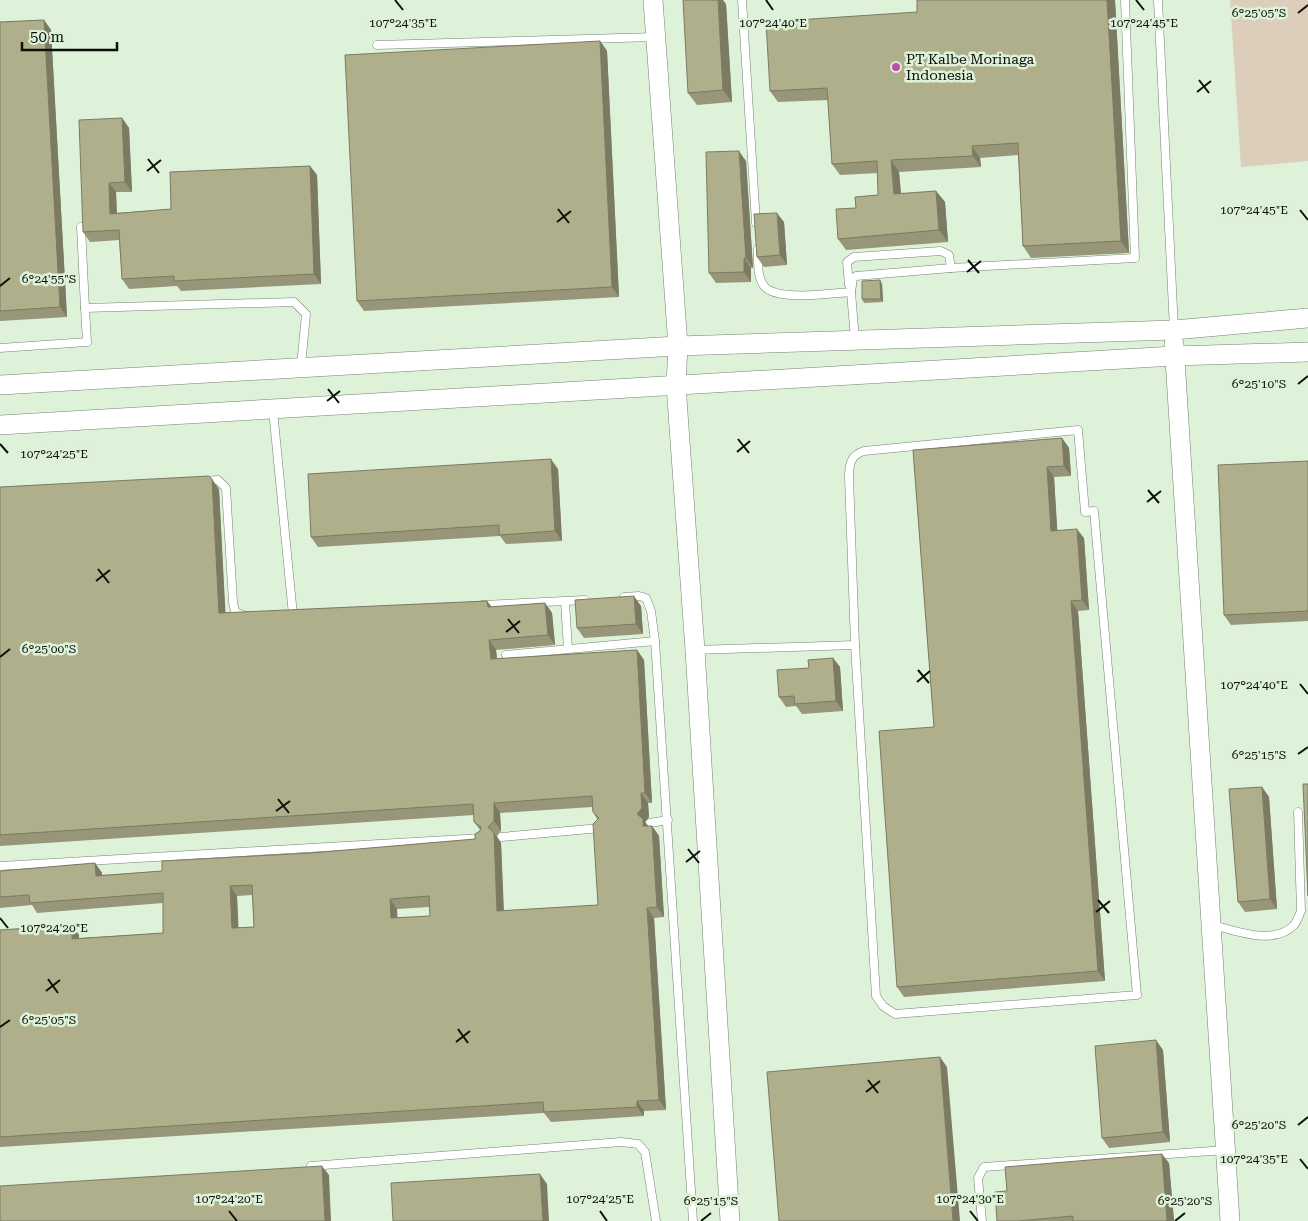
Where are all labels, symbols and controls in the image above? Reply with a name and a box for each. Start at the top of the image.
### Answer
text: 6°25'05"S [1232,6,1286,20]
text: 107°24'35"E [369,16,437,30]
text: 107°24'40"E [739,16,807,30]
text: 107°24'45"E [1110,16,1178,30]
scale bar [22,20,118,52]
text: 50 m [30,28,65,46]
place label: PT Kalbe Morinaga Indonesia [906,51,1035,83]
marker: PT Kalbe Morinaga Indonesia [890,61,902,73]
text: 107°24'45"E [1220,203,1288,217]
text: 6°24'55"S [22,272,76,286]
text: 6°25'10"S [1232,377,1286,391]
text: 107°24'25"E [20,447,88,461]
text: 6°25'00"S [22,642,76,656]
text: 107°24'40"E [1220,678,1288,692]
text: 6°25'15"S [1232,748,1286,762]
text: 107°24'20"E [20,921,88,935]
text: 6°25'05"S [22,1013,76,1027]
text: 6°25'20"S [1232,1118,1286,1132]
text: 107°24'35"E [1220,1152,1288,1166]
text: 107°24'20"E [195,1192,263,1206]
text: 107°24'25"E [566,1192,634,1206]
text: 107°24'30"E [936,1192,1004,1206]
text: 6°25'15"S [684,1194,738,1208]
text: 6°25'20"S [1158,1194,1212,1208]

